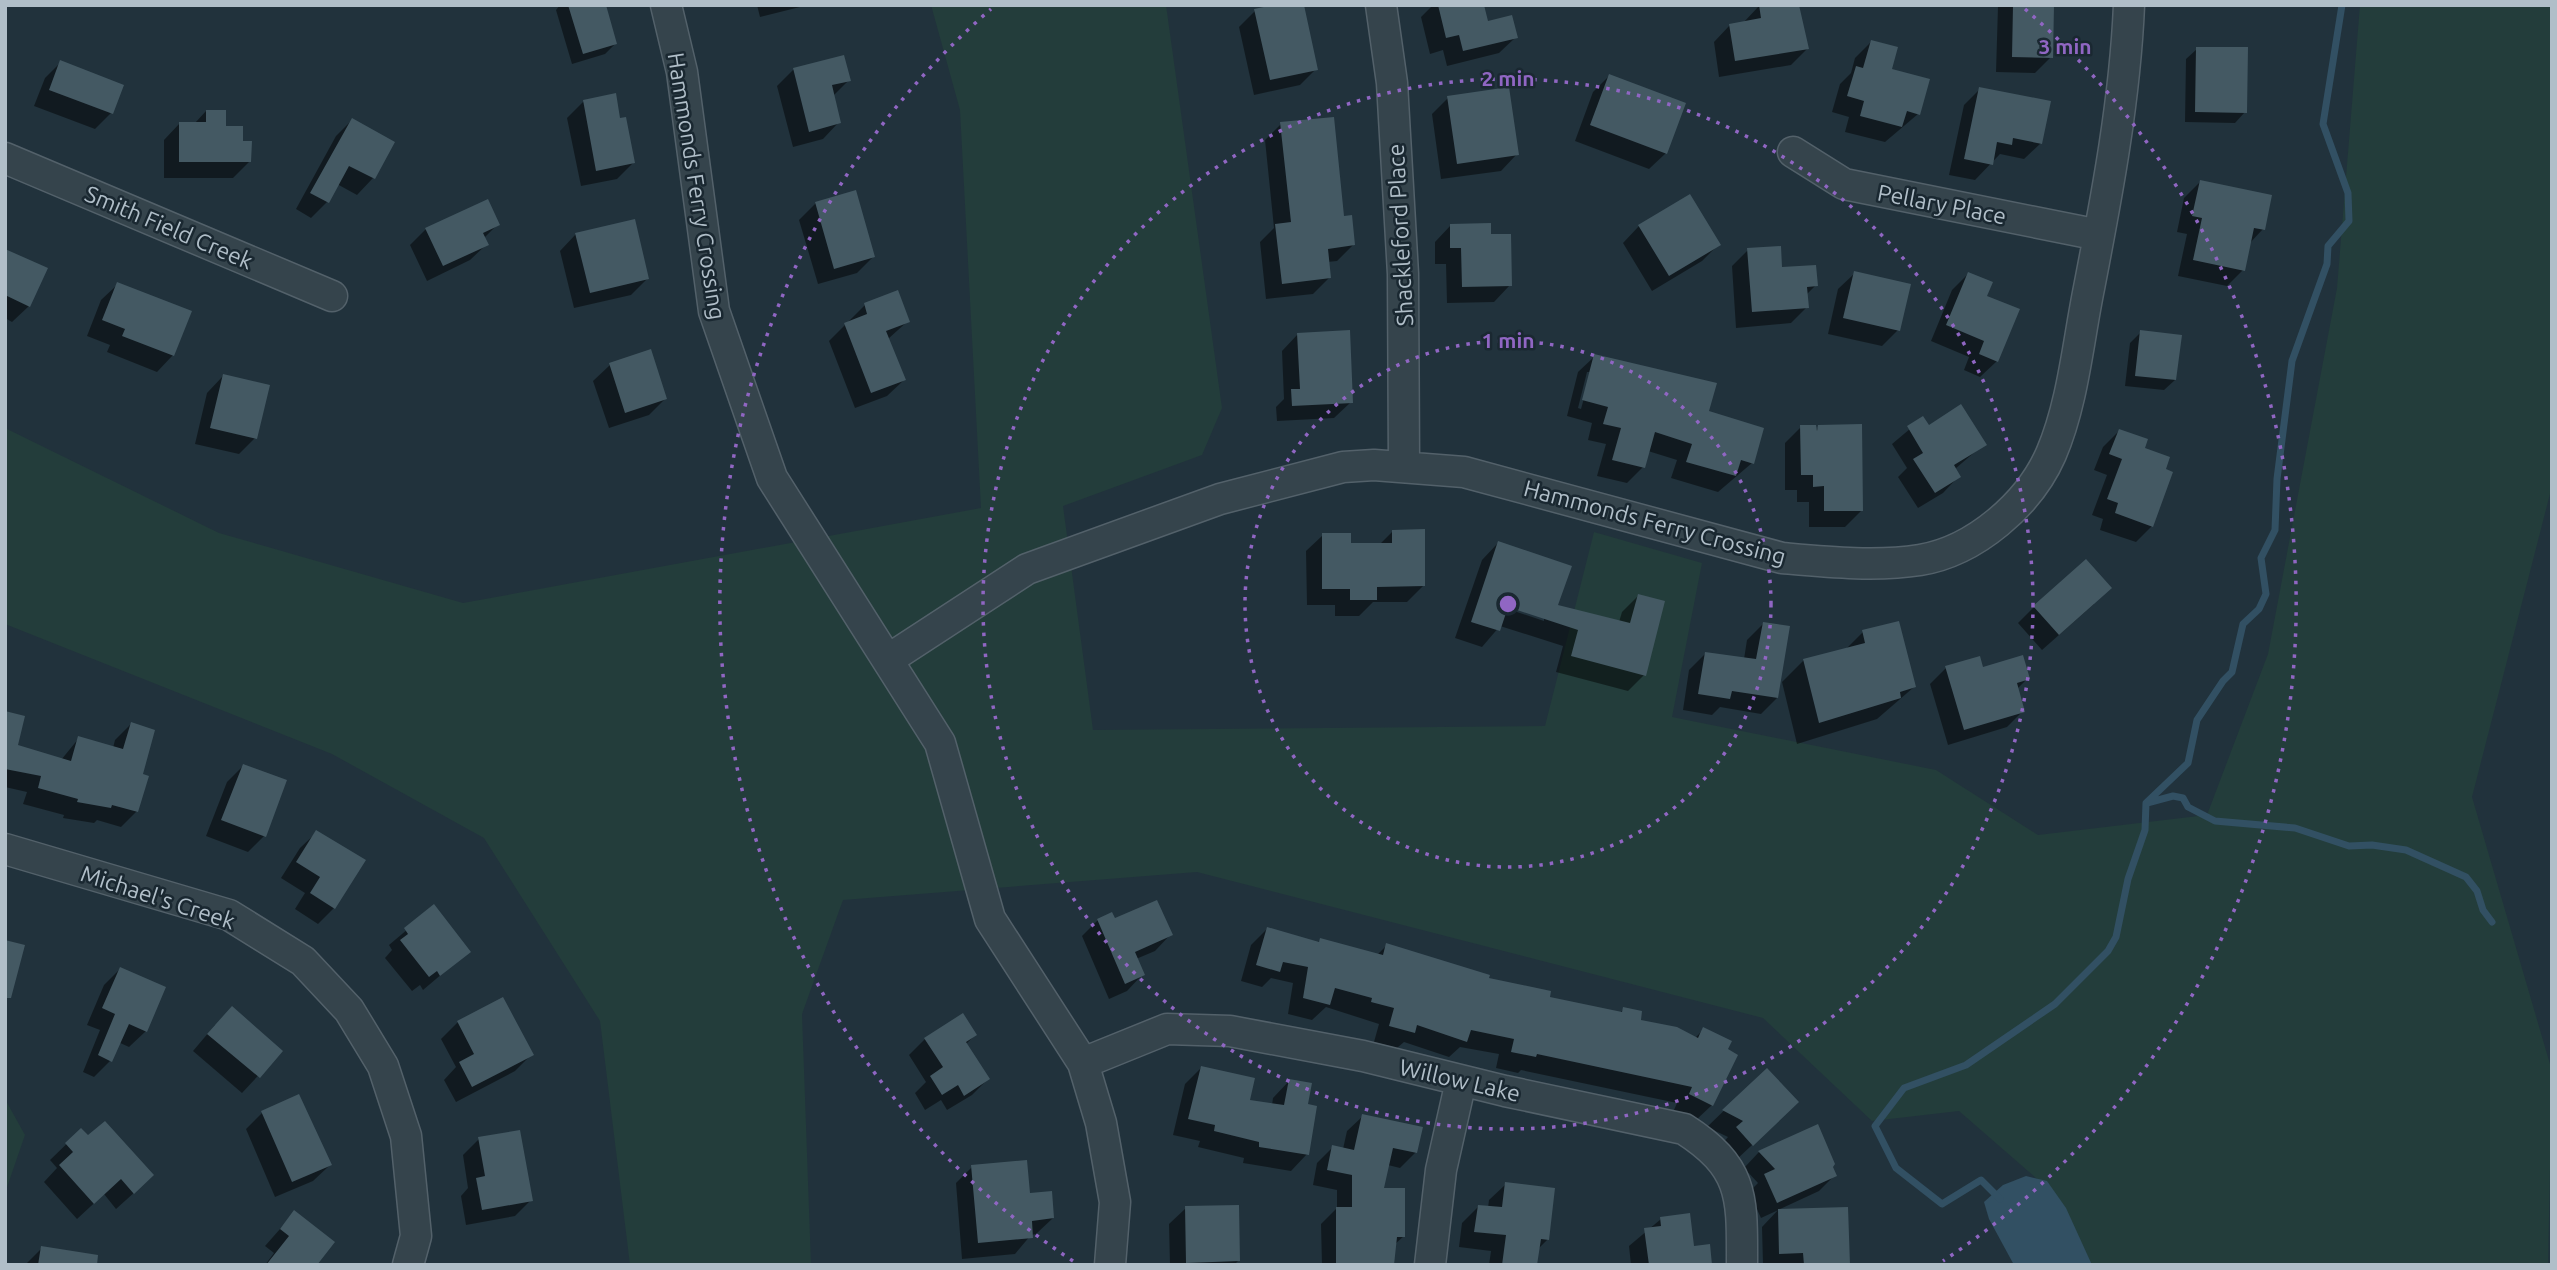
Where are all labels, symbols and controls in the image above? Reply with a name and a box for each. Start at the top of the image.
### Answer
text: 3 min [2038,34,2092,58]
street label: Hammonds Ferry Crossing [664,51,730,321]
text: 2 min [1481,66,1535,90]
street label: Shackleford Place [1383,143,1417,327]
street label: Pellary Place [1876,179,2008,229]
street label: Smith Field Creek [81,180,257,274]
text: 1 min [1481,328,1535,352]
street label: Hammonds Ferry Crossing [1521,475,1789,569]
centre of rings [1496,592,1520,616]
street label: Michael's Creek [78,860,239,934]
street label: Willow Lake [1397,1054,1523,1106]

